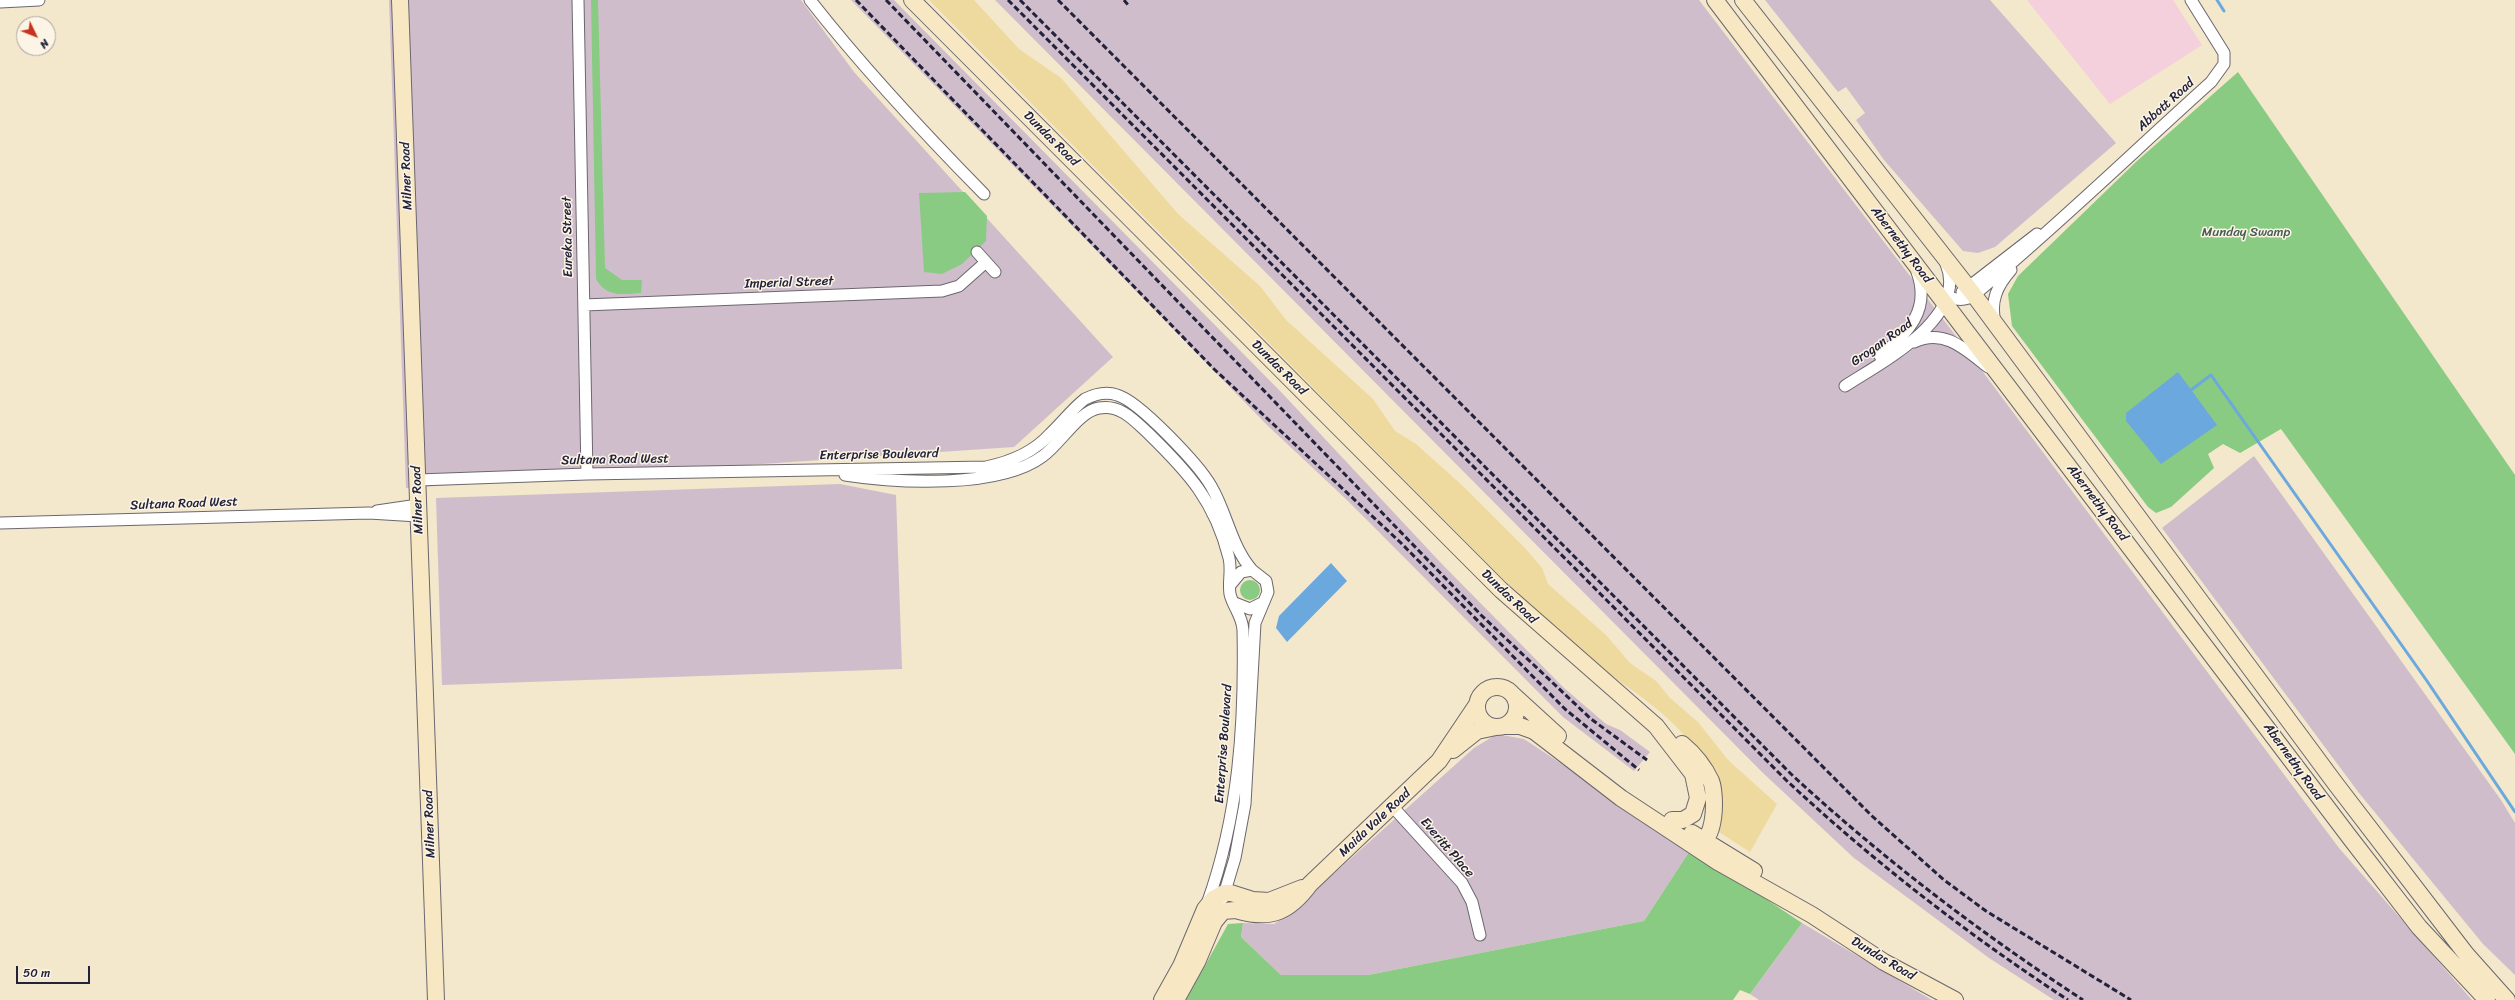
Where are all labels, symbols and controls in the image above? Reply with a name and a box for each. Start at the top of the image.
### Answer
north arrow [16,16,56,56]
text: N [35,35,54,53]
street label: Abbott Road [2134,75,2198,135]
street label: Dundas Road [1020,108,1082,170]
street label: Milner Road [398,142,416,210]
street label: Eureka Street [559,196,577,278]
street label: Abernethy Road [1867,204,1935,286]
park label: Munday Swamp [2202,225,2290,241]
street label: Imperial Street [744,274,834,292]
street label: Grogan Road [1848,316,1916,370]
street label: Dundas Road [1248,337,1310,399]
street label: Enterprise Boulevard [819,446,939,464]
street label: Sultana Road West [561,451,669,469]
street label: Abernethy Road [2063,462,2131,544]
street label: Milner Road [409,466,427,534]
street label: Sultana Road West [130,494,238,514]
street label: Dundas Road [1478,566,1540,628]
street label: Enterprise Boulevard [1212,684,1236,804]
street label: Abernethy Road [2260,720,2326,804]
street label: Maida Vale Road [1336,786,1414,860]
street label: Milner Road [421,790,439,858]
street label: Everitt Place [1417,815,1477,881]
street label: Dundas Road [1848,934,1918,984]
scale bar [18,958,92,984]
text: 50 m [23,962,50,984]

